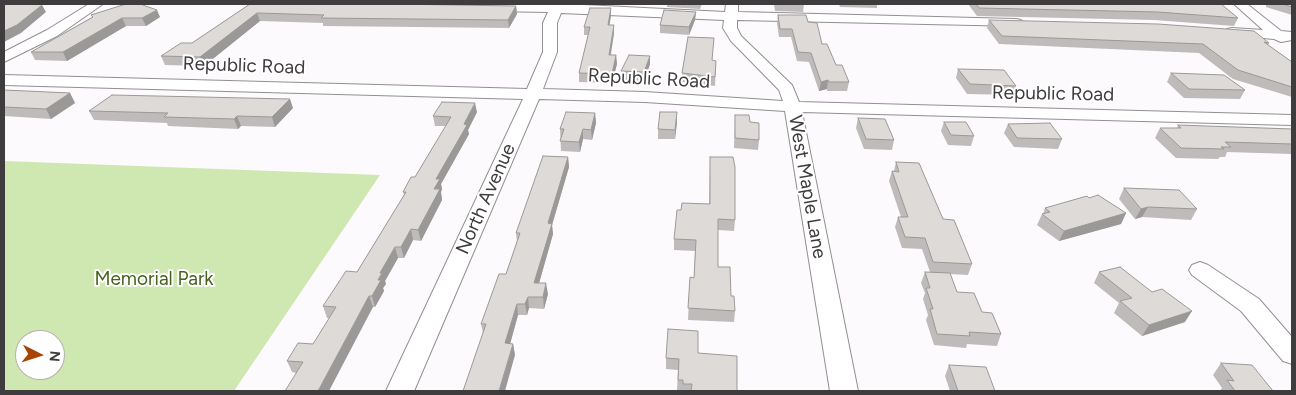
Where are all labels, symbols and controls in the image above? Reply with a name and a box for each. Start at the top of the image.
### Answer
street label: Republic Road [182,52,306,80]
street label: Republic Road [587,64,711,94]
street label: Republic Road [992,82,1114,106]
street label: West Maple Lane [783,113,831,261]
street label: North Avenue [451,140,521,258]
park label: Memorial Park [94,268,214,290]
north arrow [15,330,65,380]
text: N [46,350,63,362]

